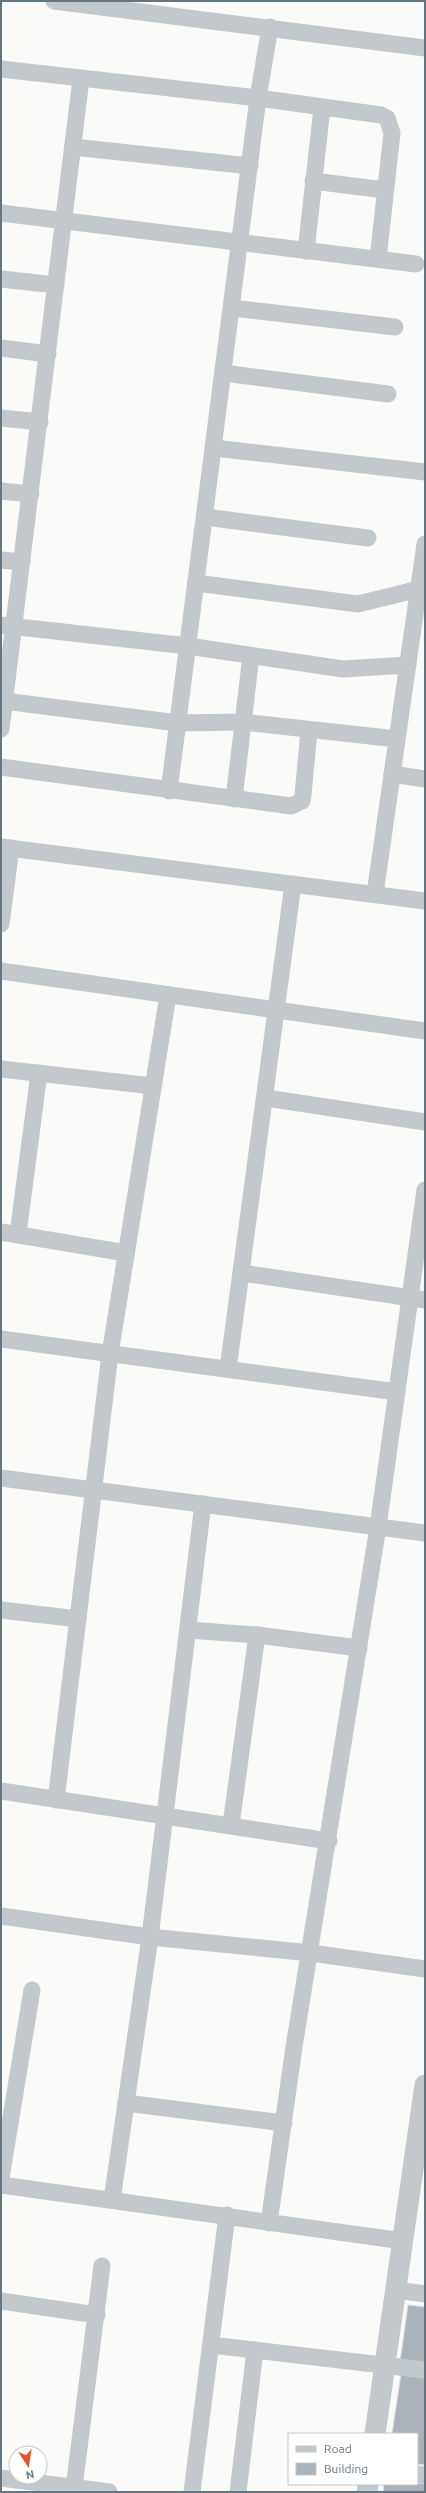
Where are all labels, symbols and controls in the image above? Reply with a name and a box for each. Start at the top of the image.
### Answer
legend [288,2433,418,2485]
text: Road [324,2442,352,2455]
north arrow [8,2445,48,2485]
text: Building [324,2462,368,2475]
text: N [25,2468,35,2482]

